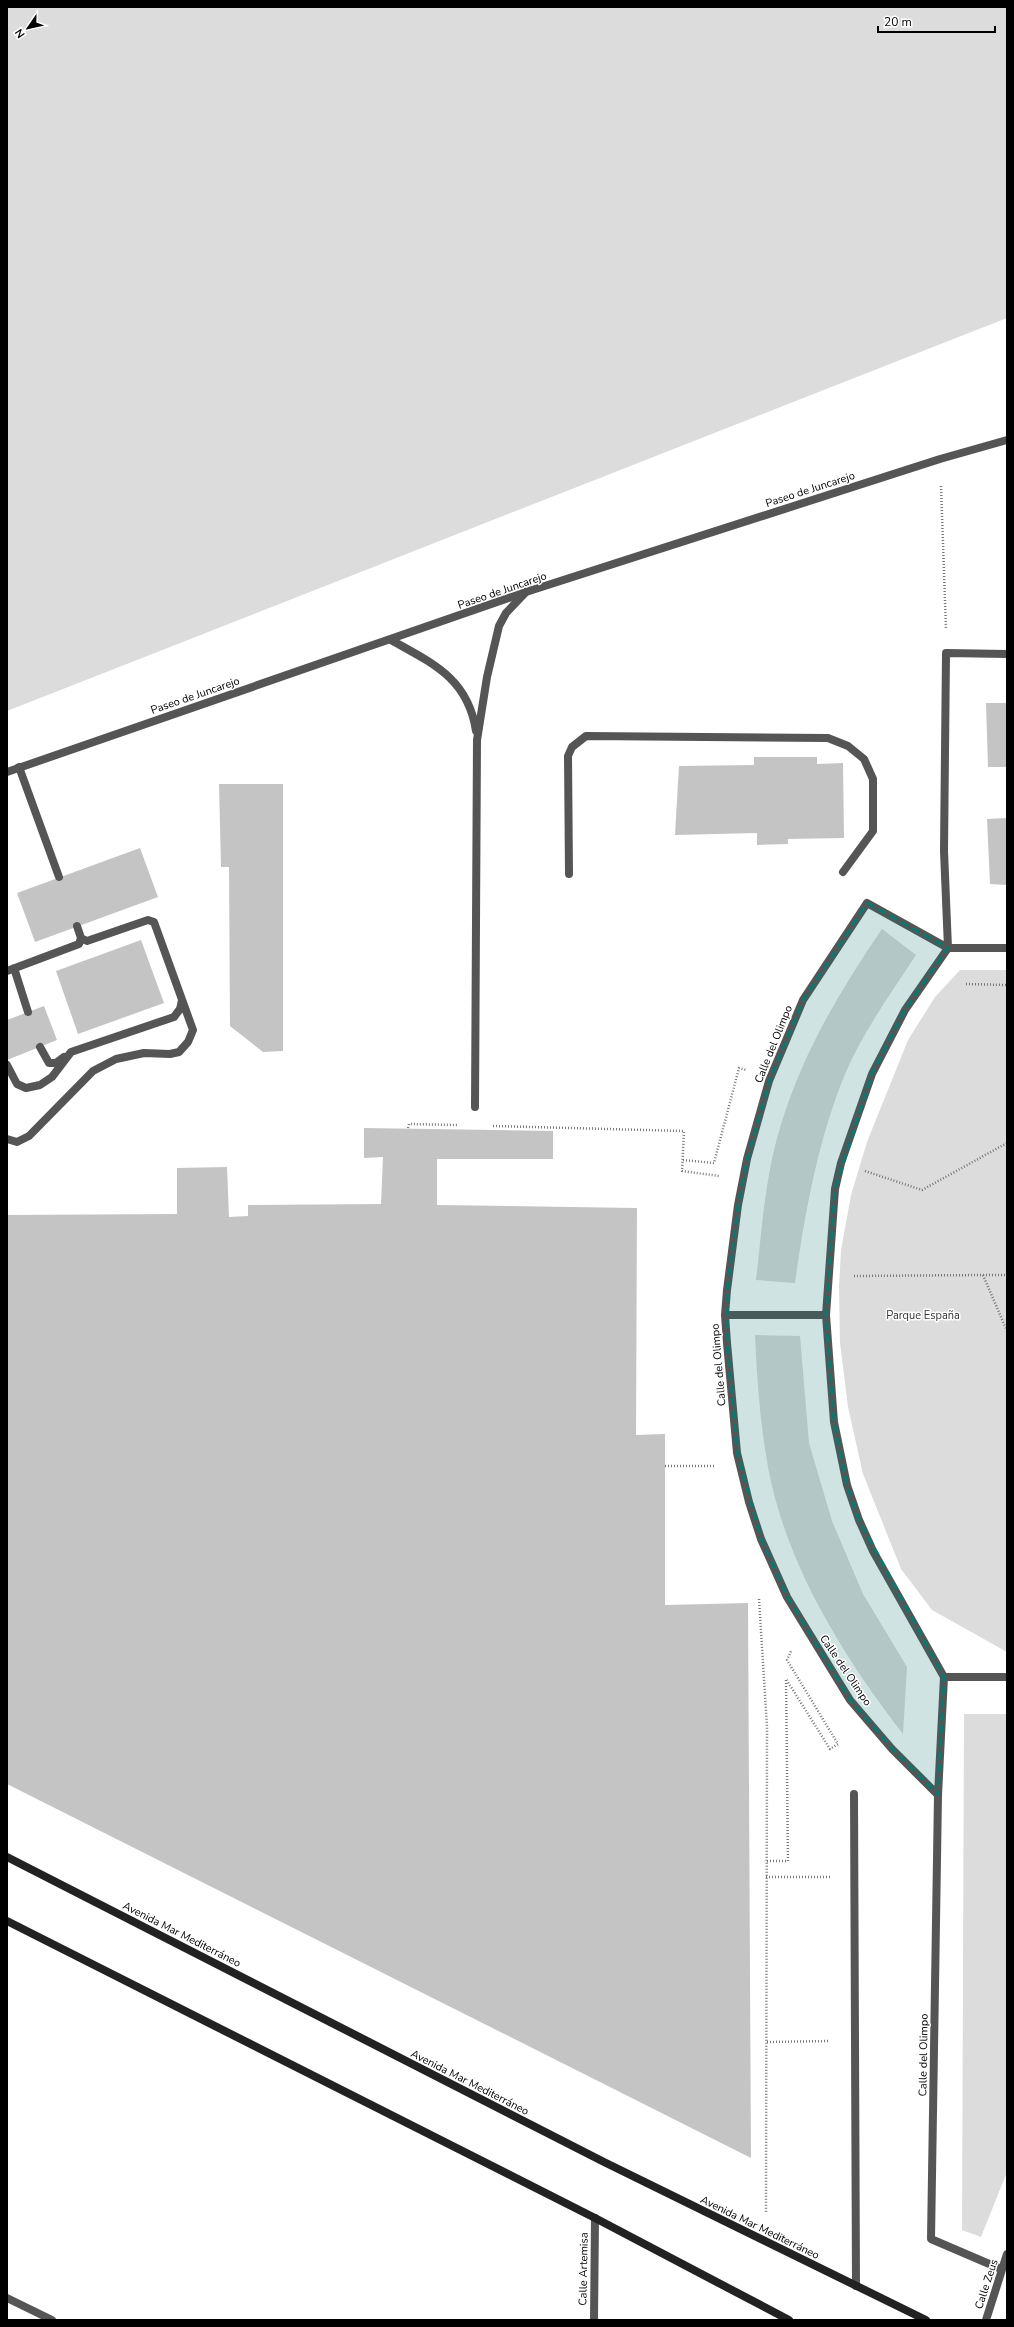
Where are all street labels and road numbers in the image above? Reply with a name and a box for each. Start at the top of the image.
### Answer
street label: Paseo de Juncarejo [764,468,857,511]
street label: Paseo de Juncarejo [456,568,549,613]
street label: Paseo de Juncarejo [149,673,242,718]
street label: Calle del Olimpo [751,1003,796,1085]
street label: Calle del Olimpo [707,1323,730,1407]
street label: Calle del Olimpo [816,1632,875,1709]
street label: Avenida Mar Mediterráneo [120,1898,243,1971]
street label: Calle del Olimpo [915,2014,932,2097]
street label: Avenida Mar Mediterráneo [408,2046,531,2119]
street label: Avenida Mar Mediterráneo [698,2192,822,2263]
street label: Calle Artemisa [575,2232,592,2306]
street label: Calle Zeus [971,2257,1002,2311]

